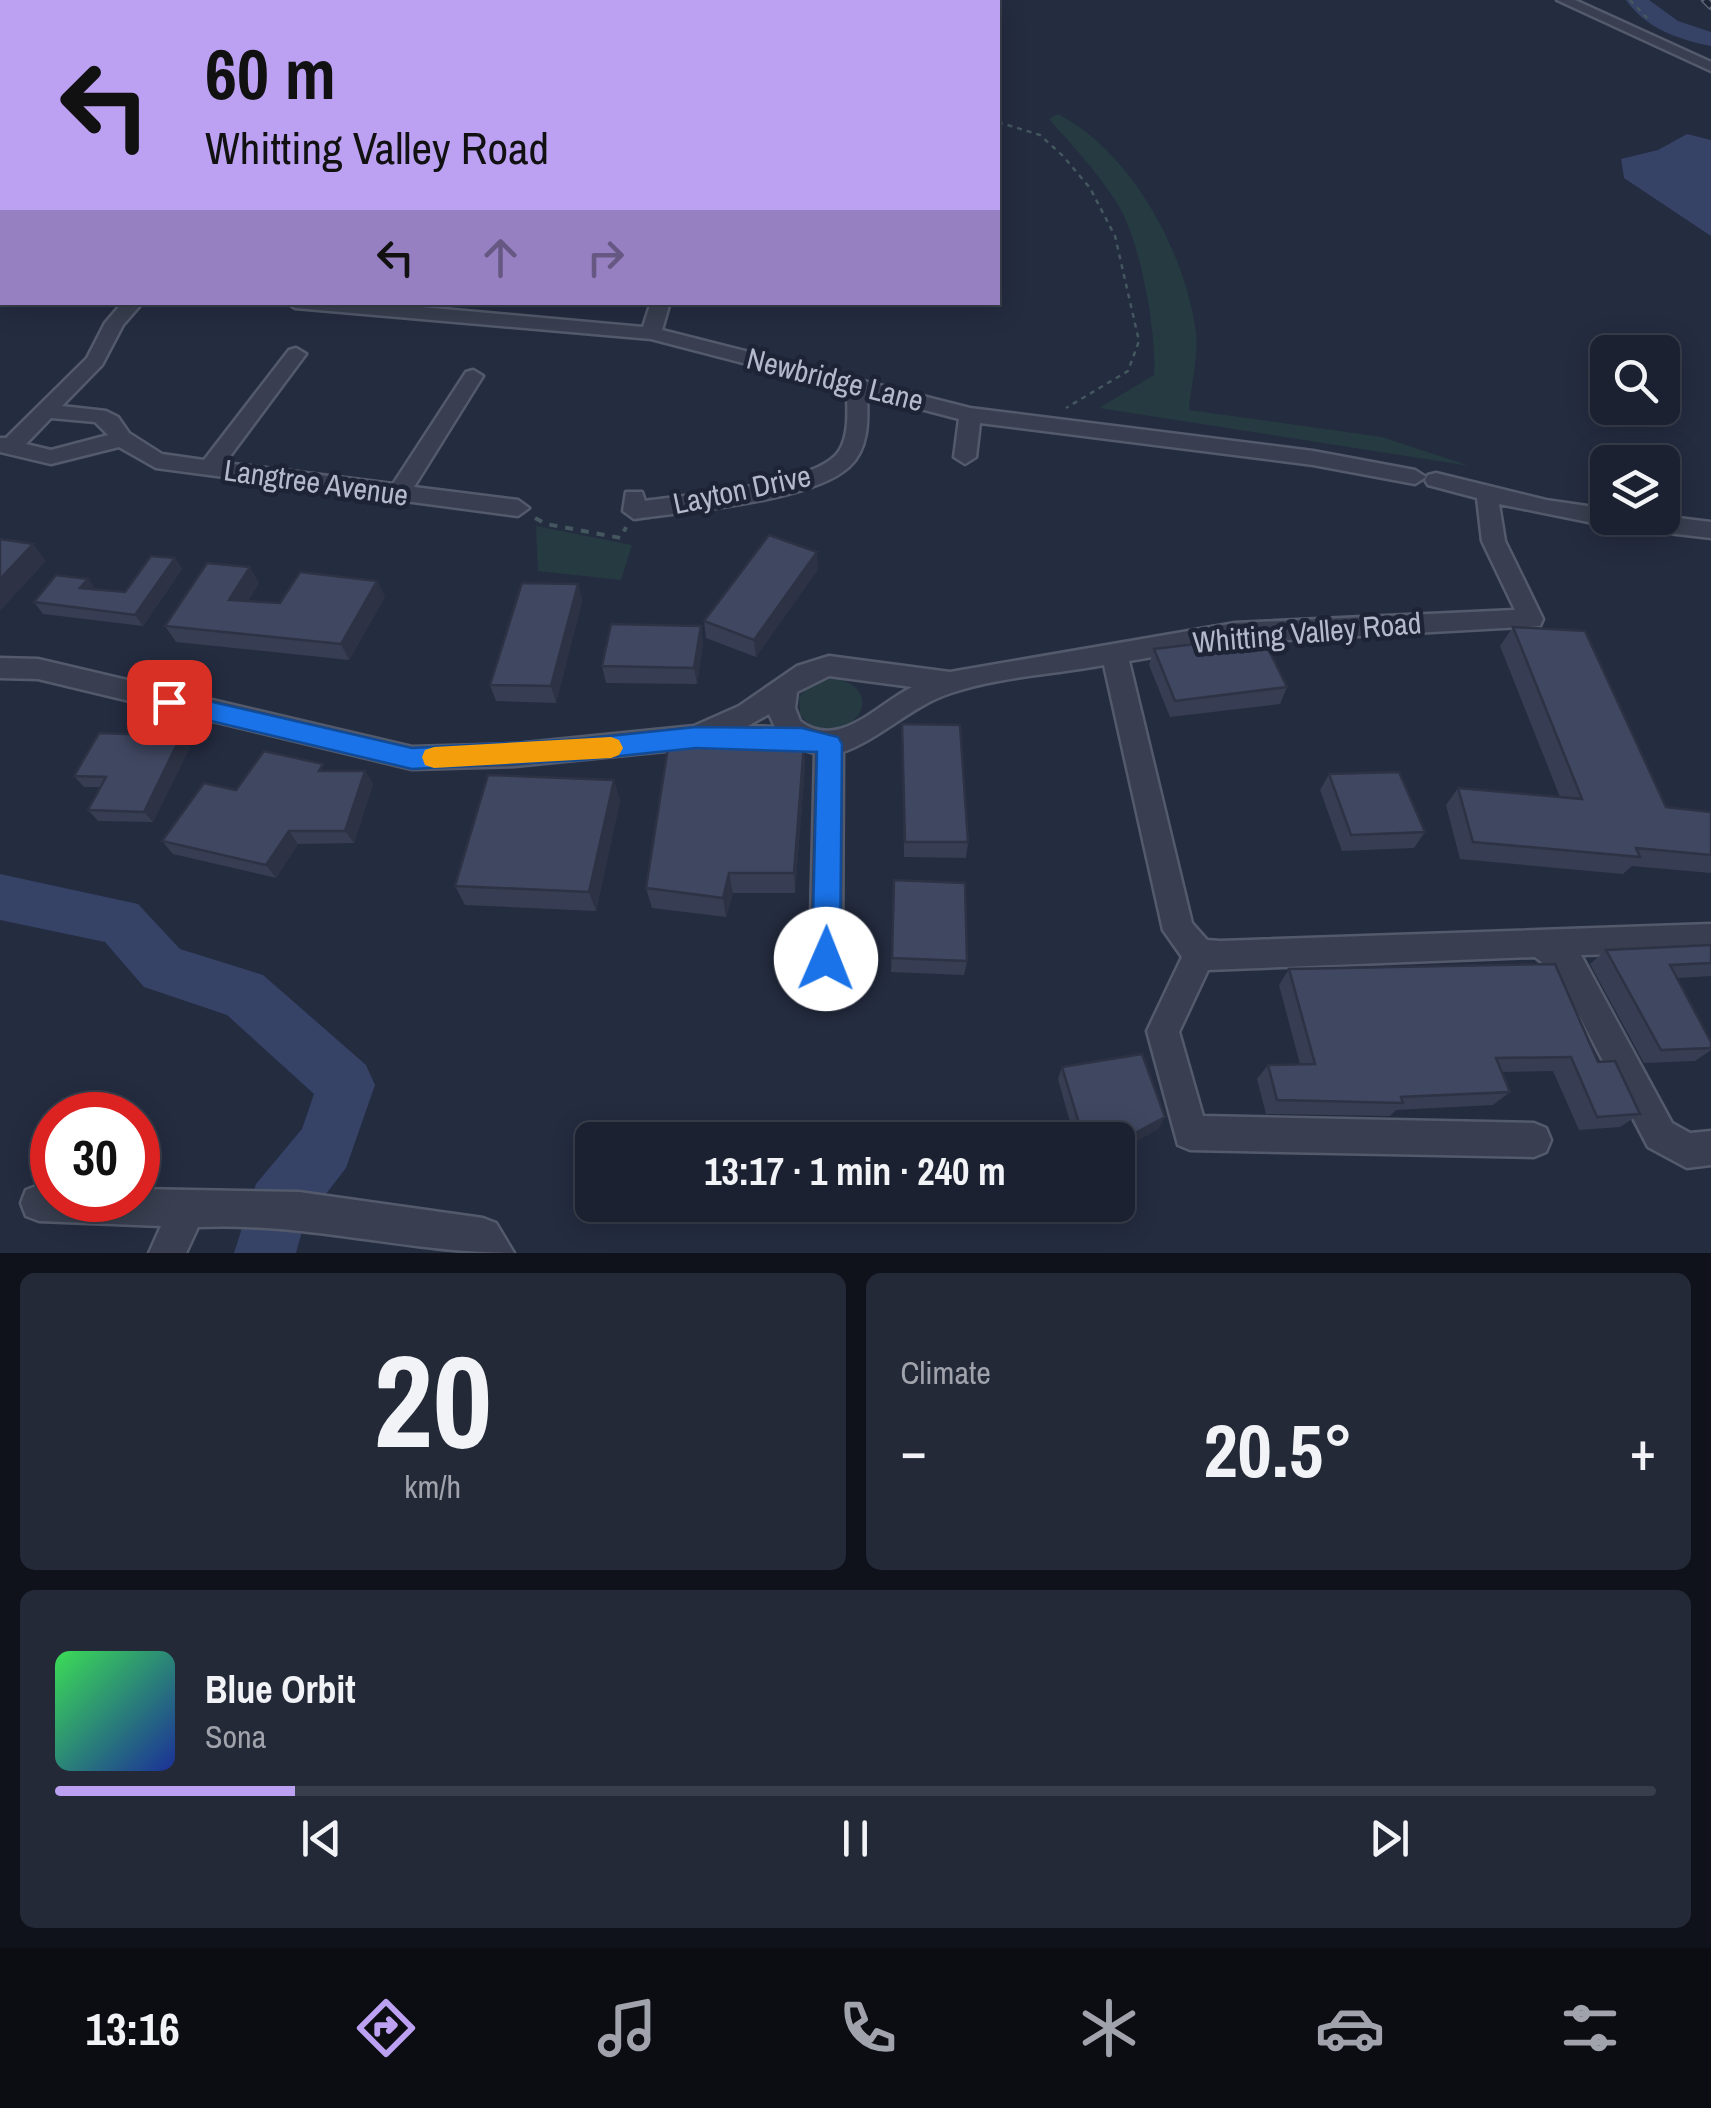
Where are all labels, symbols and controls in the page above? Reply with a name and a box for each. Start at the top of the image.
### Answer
text: 60 m [205,27,336,121]
icon: left [40,40,170,170]
text: Whitting Valley Road [205,117,549,178]
icon: left [368,230,423,285]
icon: ahead [473,230,528,285]
icon: right [578,230,633,285]
map controls [1590,335,1680,535]
button: search [1590,335,1680,425]
street label: Newbridge Lane [743,338,928,420]
button: layers [1590,445,1680,535]
street label: Langtree Avenue [221,449,411,515]
street label: Layton Drive [669,455,814,523]
street label: Whitting Valley Road [1191,602,1423,662]
pin [127,660,212,745]
icon: arrive [142,675,197,730]
position arrow [774,907,878,1011]
speed limit sign: 30 [30,1092,160,1222]
text: 13:17 · 1 min · 240 m [704,1146,1006,1197]
text: 20 [373,1312,492,1488]
text: Climate [901,1351,991,1394]
text: 20.5° [1203,1399,1353,1500]
text: − [901,1413,927,1487]
text: + [1630,1413,1656,1487]
text: km/h [404,1465,461,1508]
text: Blue Orbit [205,1664,356,1715]
text: Sona [205,1715,266,1758]
icon: previous [294,1811,349,1866]
icon: pause [828,1811,883,1866]
icon: next [1362,1811,1417,1866]
icon: directions [351,1993,421,2063]
icon: music [592,1993,662,2063]
icon: phone [833,1993,903,2063]
icon: climate [1074,1993,1144,2063]
icon: car [1315,1993,1385,2063]
icon: filters [1555,1993,1625,2063]
text: 13:16 [85,1998,180,2059]

